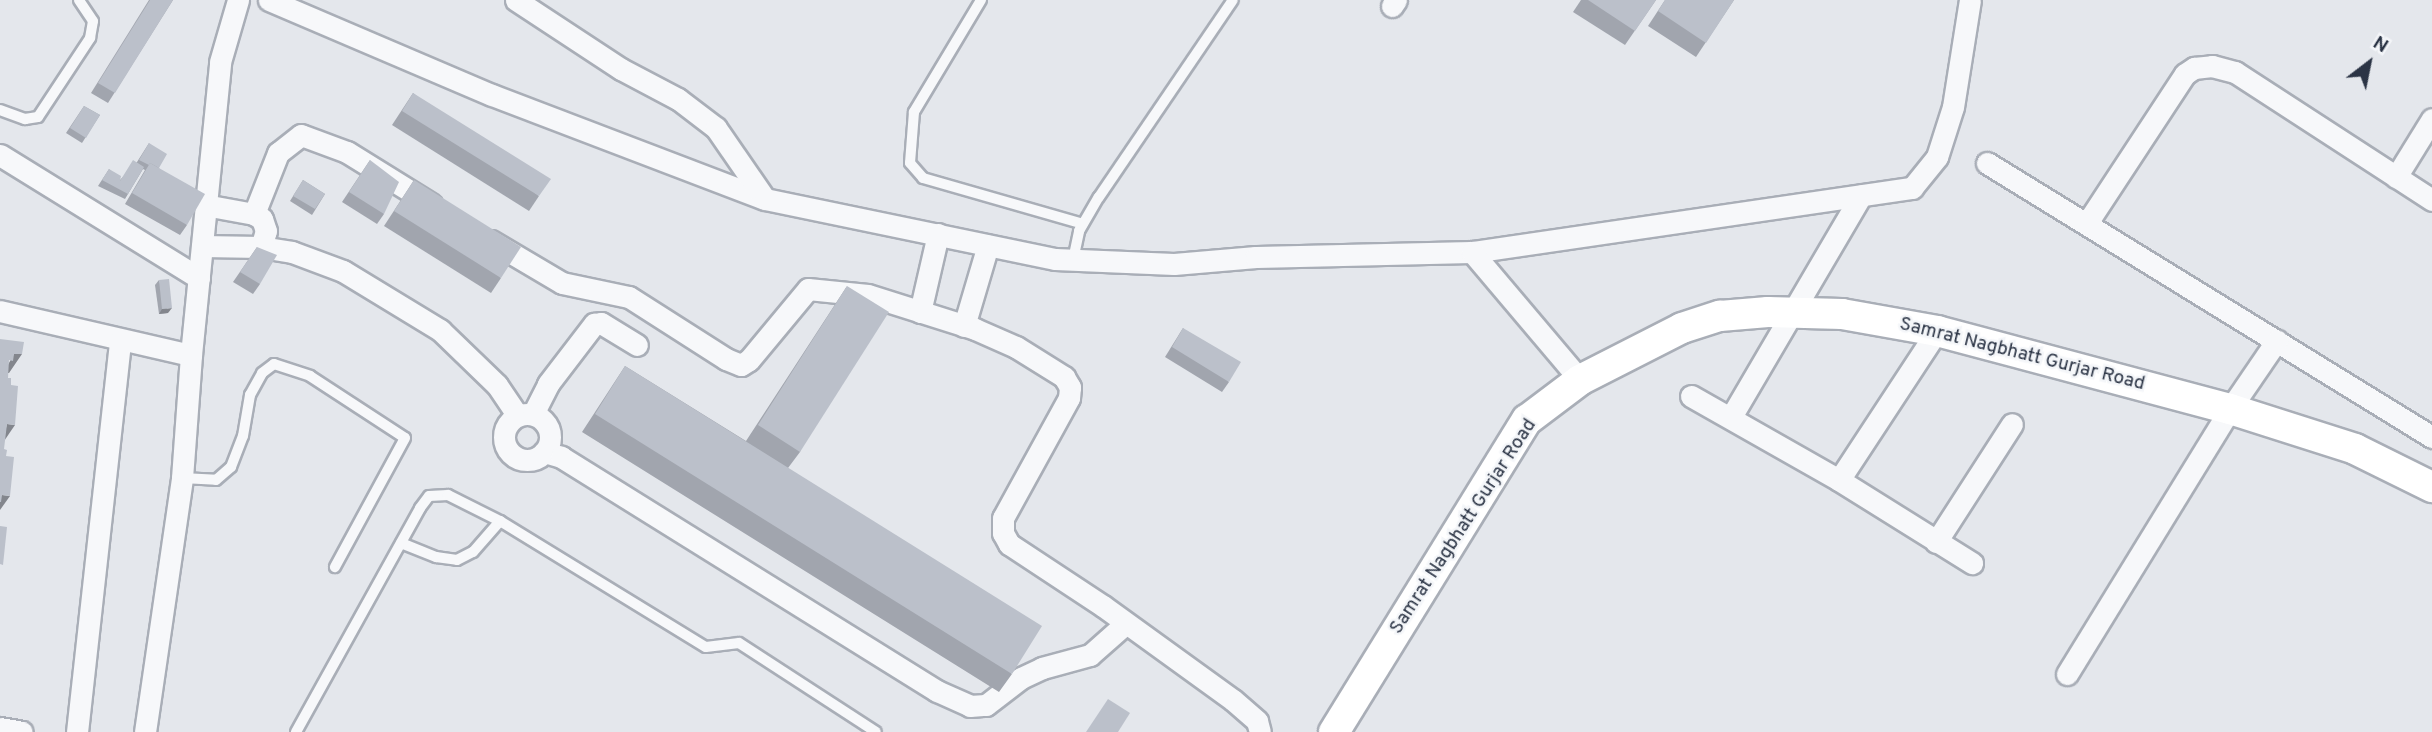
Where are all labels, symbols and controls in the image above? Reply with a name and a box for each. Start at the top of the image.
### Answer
north arrow [2334,28,2404,98]
text: N [2368,31,2392,59]
street label: Samrat Nagbhatt Gurjar Road [1897,313,2147,397]
street label: Samrat Nagbhatt Gurjar Road [1386,415,1542,639]

